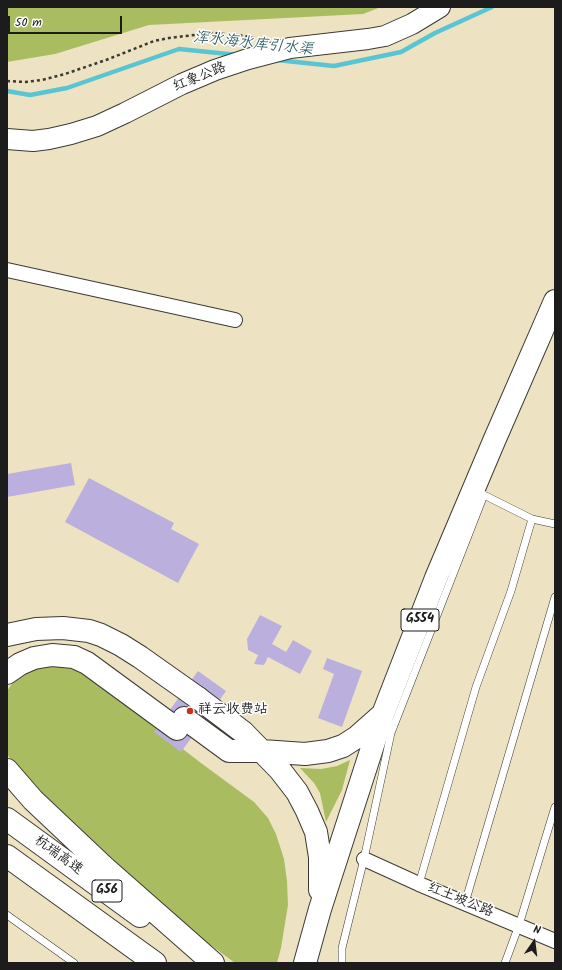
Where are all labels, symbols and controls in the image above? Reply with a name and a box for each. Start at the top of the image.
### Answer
scale bar [10,8,124,34]
text: 50 m [15,13,42,32]
water label: 浑水海水库引水渠 [192,30,314,60]
street label: 红象公路 [171,60,229,96]
road number: G554 [401,609,439,631]
place label: 祥云收费站 [198,703,268,719]
marker: 祥云收费站 [185,706,195,716]
street label: 杭瑞高速 [30,833,86,879]
road number: G56 [92,880,122,902]
street label: 红土坡公路 [424,880,496,922]
text: N [531,921,542,940]
north arrow [514,922,554,962]

